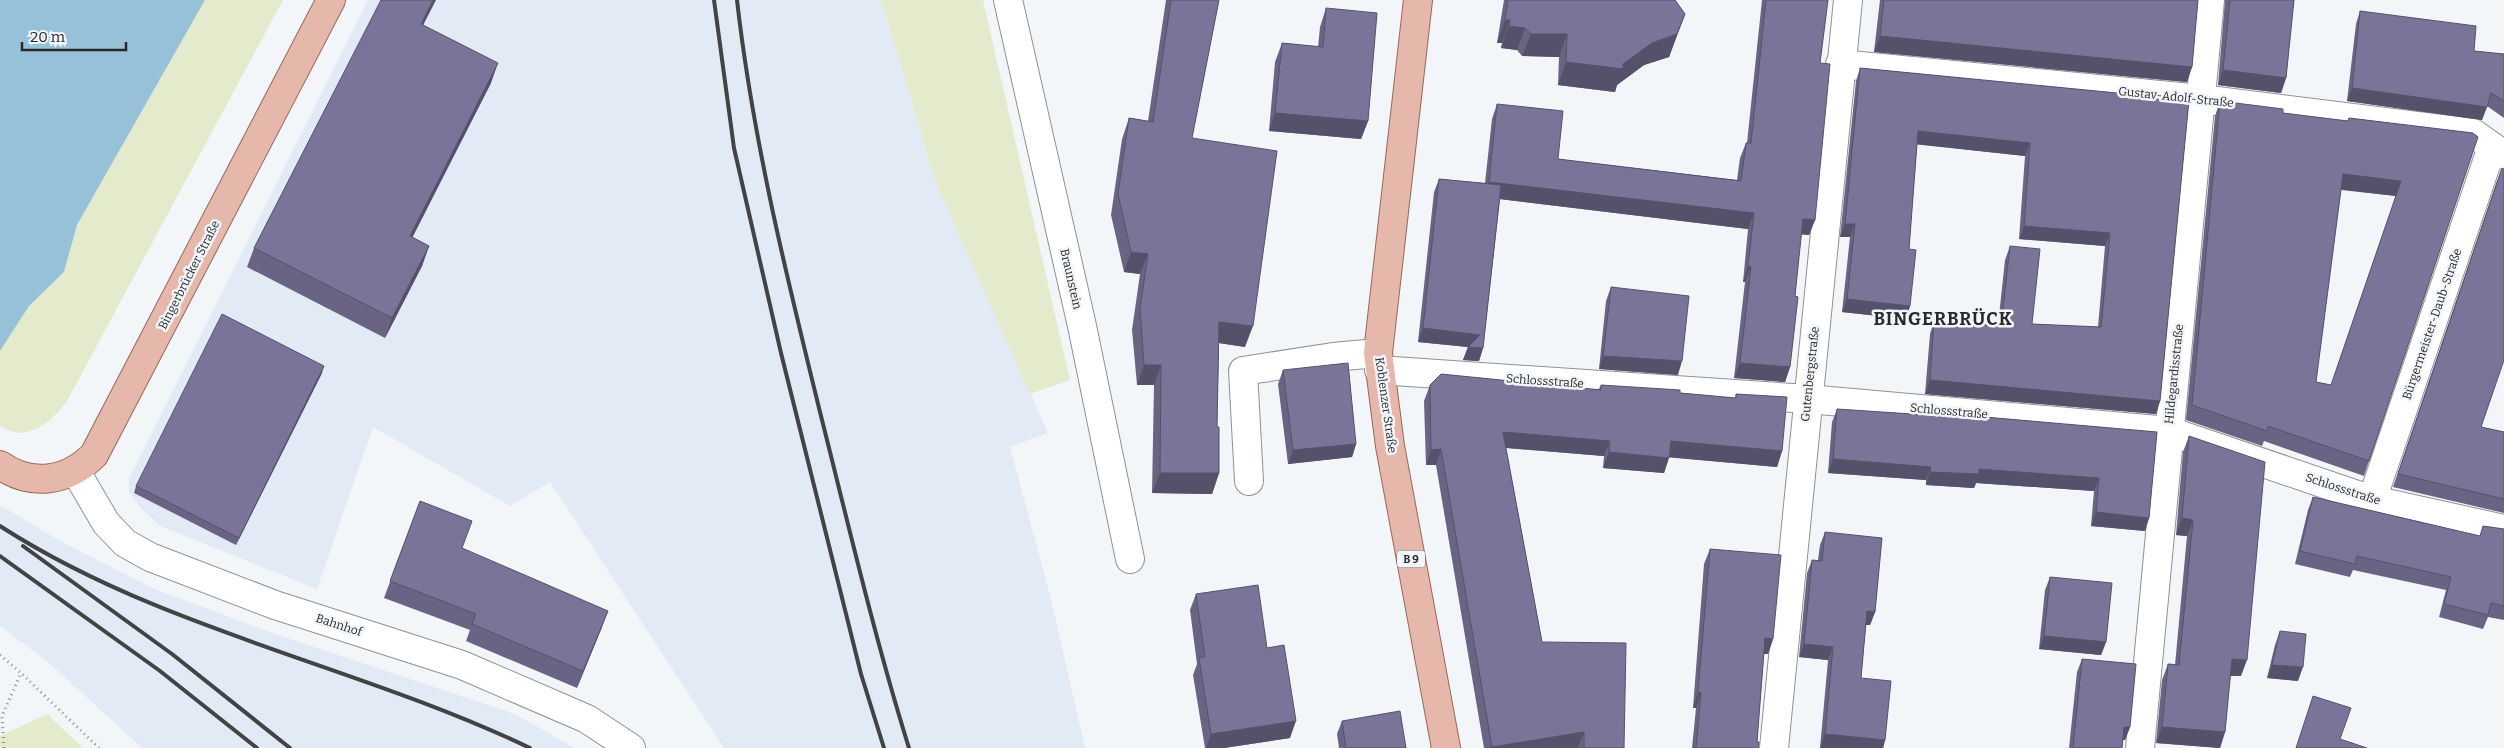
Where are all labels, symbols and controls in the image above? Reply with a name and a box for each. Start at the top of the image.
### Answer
scale bar [22,20,126,52]
text: 20 m [30,28,66,46]
street label: Gustav-Adolf-Straße [2118,84,2234,110]
street label: Bingerbrücker Straße [155,218,223,332]
street label: Braunstein [1057,247,1085,311]
street label: Bürgermeister-Daub-Straße [2399,247,2465,401]
district label: BINGERBRÜCK [1873,308,2013,330]
street label: Hildegardisstraße [2162,323,2186,425]
street label: Gutenbergstraße [1798,326,1822,422]
street label: Koblenzer Straße [1372,356,1400,454]
street label: Schlossstraße [1506,371,1584,391]
street label: Schlossstraße [1909,401,1989,421]
street label: Schlossstraße [2304,470,2382,508]
road number: B 9 [1397,550,1425,568]
street label: Bahnhof [314,611,365,639]

